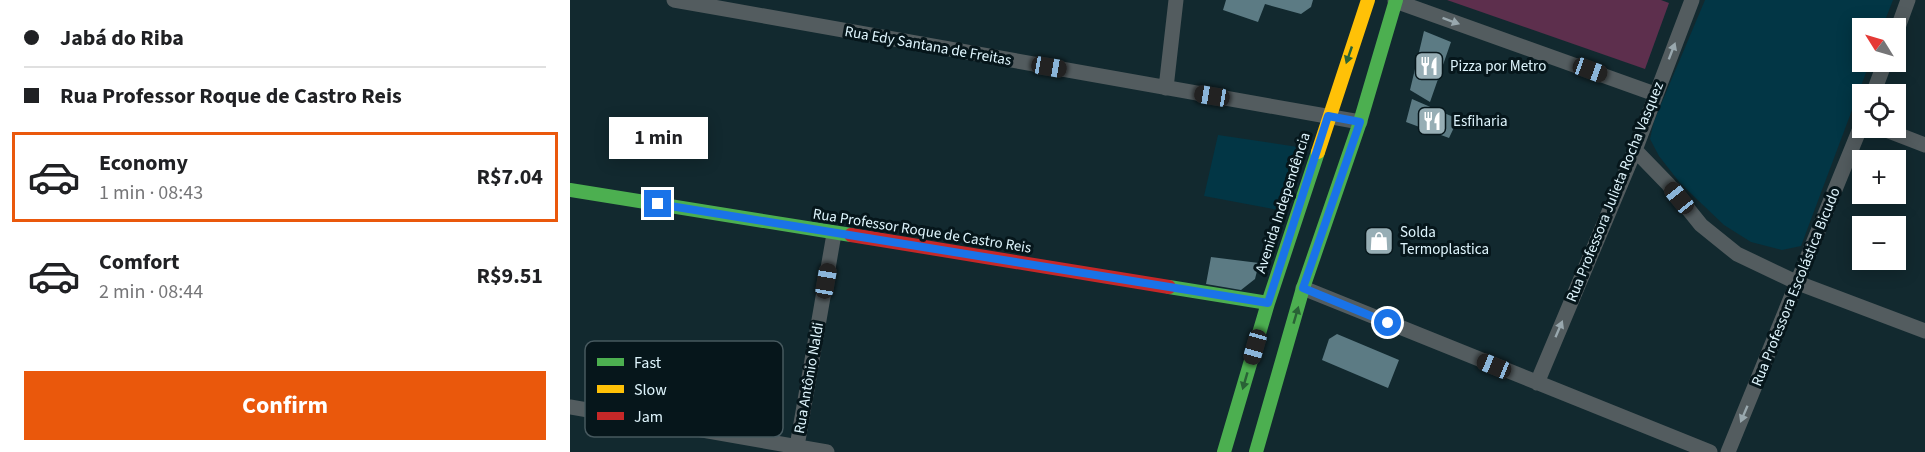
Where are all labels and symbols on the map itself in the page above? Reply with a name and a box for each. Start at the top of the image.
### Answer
one-way arrow [1442,16,1460,26]
north arrow [1852,18,1906,72]
street label: Rua Edy Santana de Freitas [843,21,1013,71]
one-way arrow [1667,42,1677,60]
one-way arrow [1344,46,1353,64]
restaurant icon: Pizza por Metro [1413,50,1445,82]
car [1030,55,1068,79]
car [1570,55,1610,85]
place label: Pizza por Metro [1450,56,1546,77]
street label: Rua Professora Julieta Rocha Vasquez [1561,79,1669,305]
car [1193,84,1231,108]
restaurant icon: Esfiharia [1416,105,1448,137]
place label: Esfiharia [1453,111,1507,132]
callout: 1 min [608,117,708,159]
street label: Avenida Independência [1250,130,1316,276]
car [1661,178,1697,218]
street label: Rua Professora Escolástica Bicudo [1746,184,1846,390]
route end [644,190,671,217]
street label: Rua Professor Roque de Castro Reis [811,203,1033,259]
place label: Solda Termoplastica [1400,222,1489,260]
shop icon: Solda Termoplastica [1363,225,1395,257]
car [814,262,838,300]
one-way arrow [1291,306,1301,324]
route start [1374,309,1401,336]
one-way arrow [1554,320,1564,338]
street label: Rua Antônio Naldi [789,321,829,435]
car [1241,327,1269,367]
legend [585,341,783,437]
car [1474,351,1514,381]
text: Fast [634,352,662,374]
one-way arrow [1240,372,1249,390]
text: Slow [634,379,667,401]
text: Jam [634,406,663,428]
one-way arrow [1739,406,1749,424]

